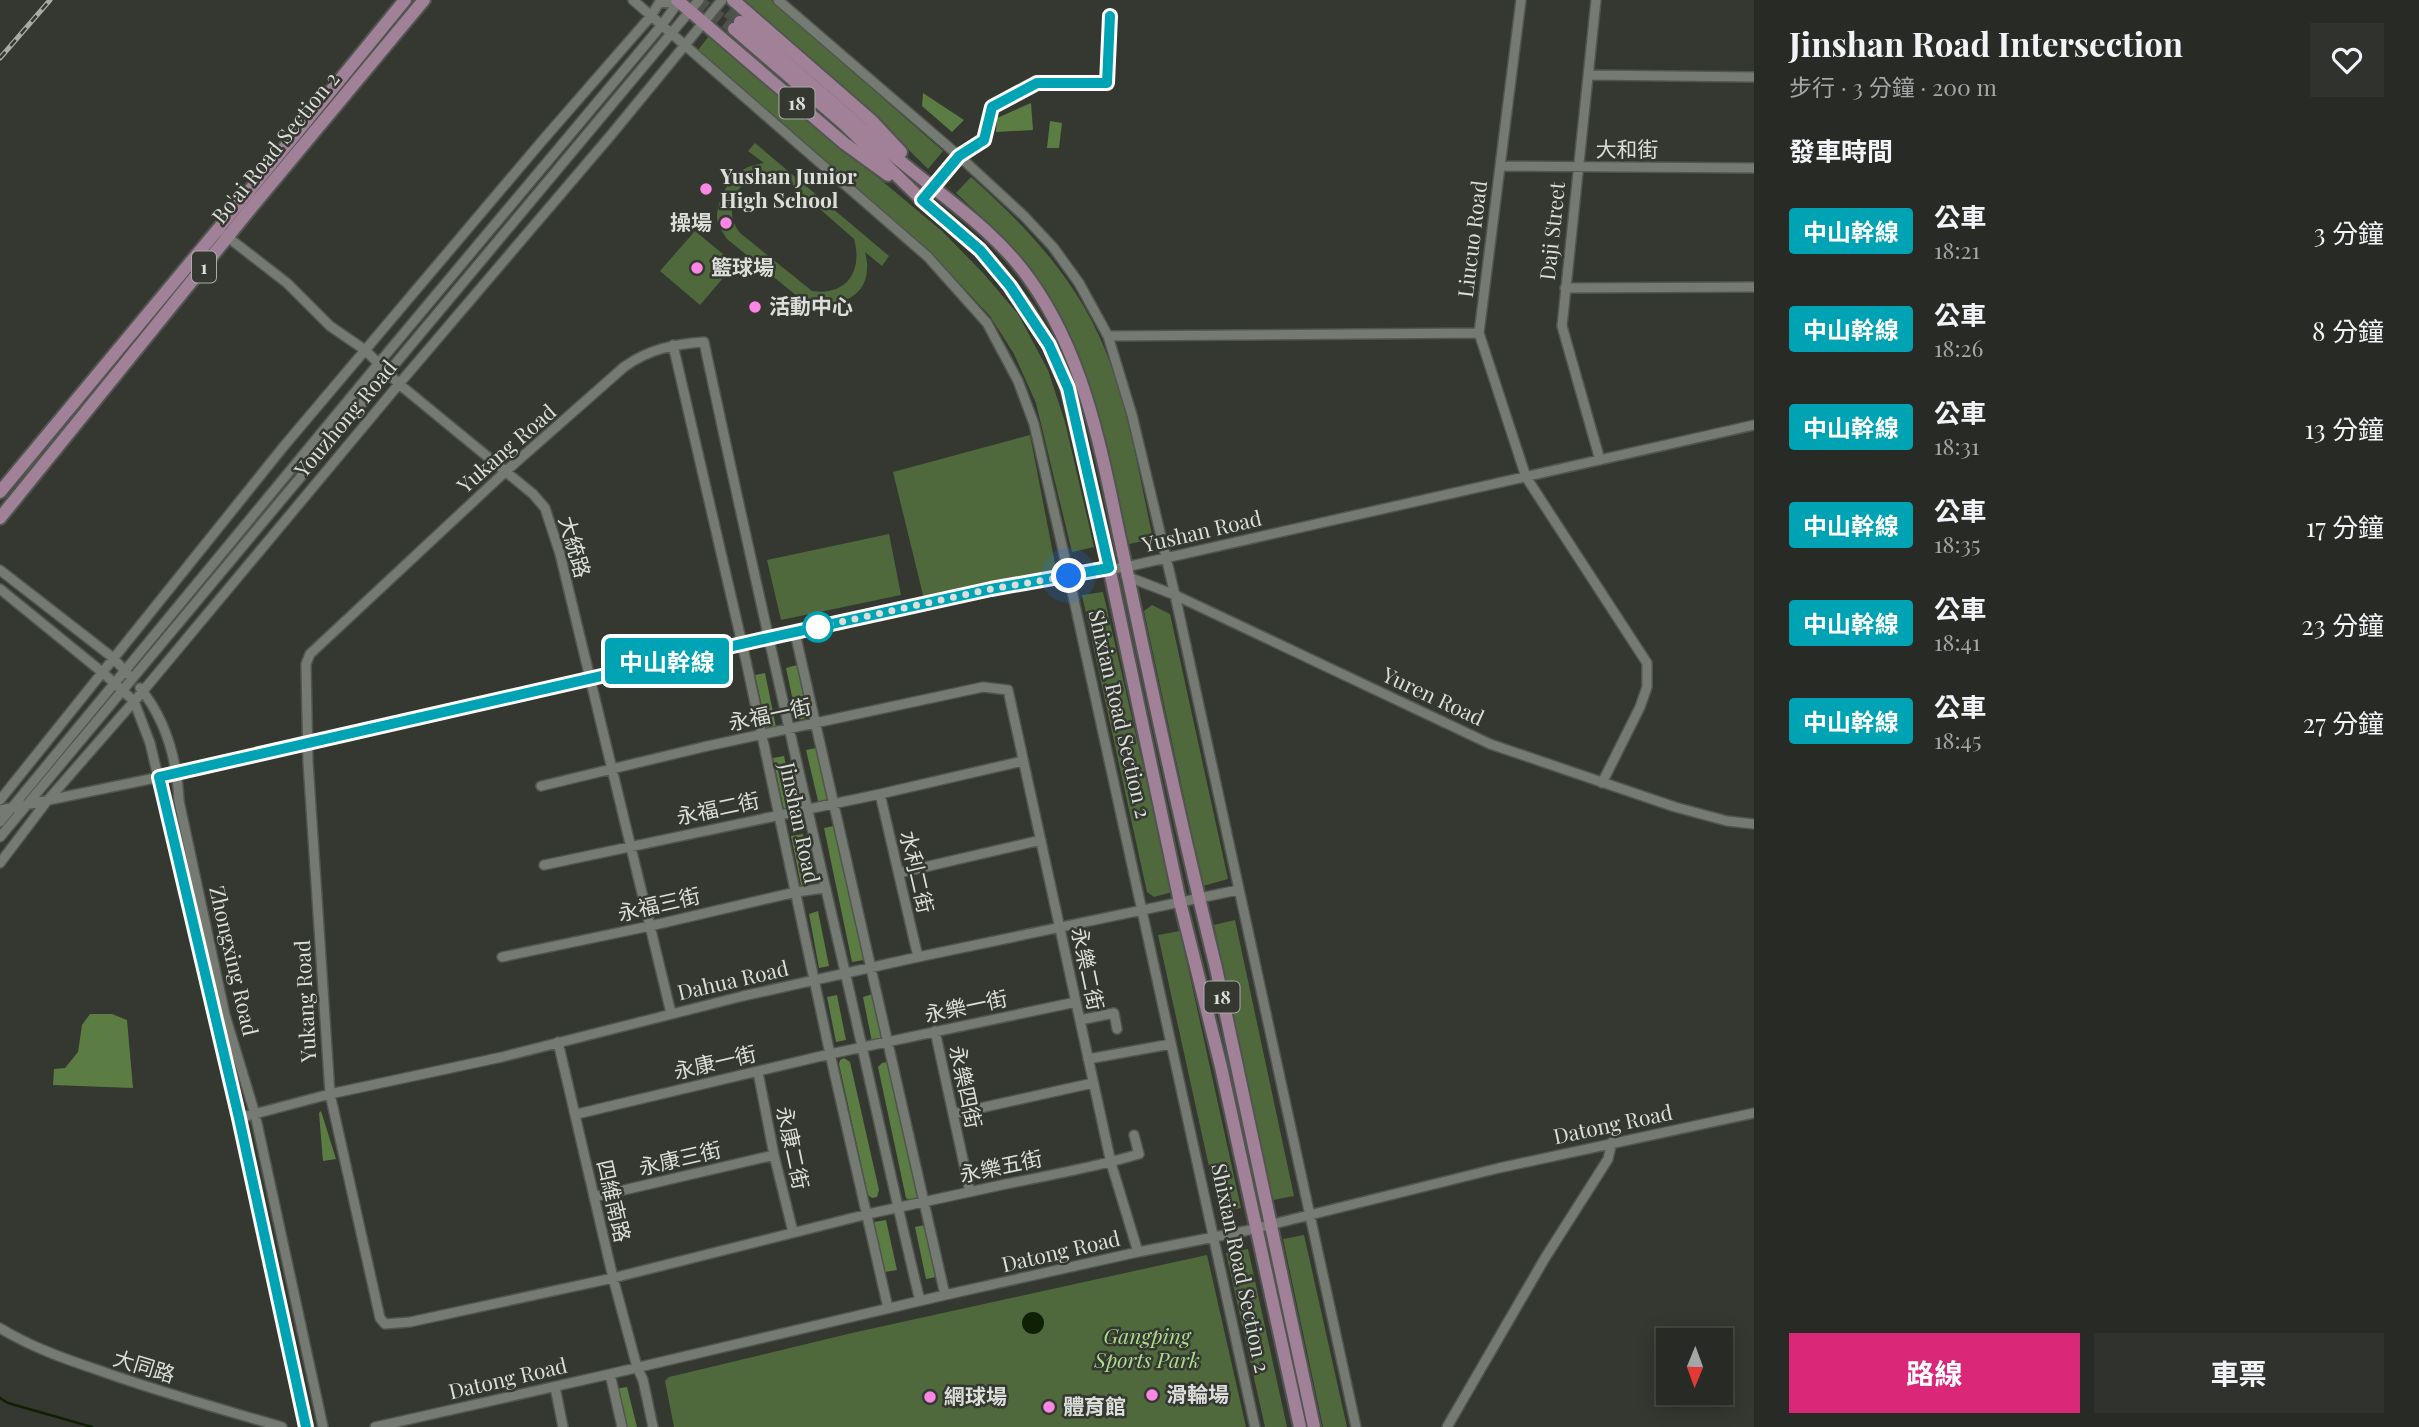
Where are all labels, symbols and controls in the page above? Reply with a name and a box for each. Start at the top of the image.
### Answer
text: Jinshan Road Intersection [1789,21,2183,65]
button: heart [2310,23,2384,97]
street label: Bo'ai Road Section 2 [204,65,344,229]
text: 步行 · 3 分鐘 · 200 m [1789,71,1997,102]
road number: 18 [780,88,814,118]
text: 發車時間 [1789,133,1893,168]
street label: 大和街 [1596,134,1659,162]
place label: Yushan Junior High School [719,161,857,213]
street label: Liucuo Road [1450,179,1492,299]
street label: Daji Street [1532,180,1570,281]
marker: Yushan Junior High School [698,181,714,197]
text: 公車 [1934,199,1986,234]
place label: 操場 [670,207,712,235]
marker: 操場 [718,215,734,231]
text: 中山幹線 [1803,215,1899,247]
text: 3 分鐘 [2314,215,2384,250]
text: 18:21 [1934,234,1980,265]
road number: 1 [192,252,216,282]
place label: 籃球場 [711,252,774,280]
marker: 籃球場 [689,260,705,276]
place label: 活動中心 [769,291,853,319]
text: 公車 [1934,297,1986,332]
marker: 活動中心 [747,299,763,315]
text: 中山幹線 [1803,313,1899,345]
text: 8 分鐘 [2312,313,2384,348]
text: 18:26 [1934,332,1984,363]
street label: Youzhong Road [287,353,402,483]
text: 公車 [1934,395,1986,430]
street label: Yukang Road [450,397,561,499]
text: 中山幹線 [1803,411,1899,443]
text: 13 分鐘 [2305,411,2384,446]
text: 18:31 [1934,430,1979,461]
text: 公車 [1934,493,1986,528]
street label: Yushan Road [1138,503,1264,558]
text: 中山幹線 [1803,509,1899,541]
text: 17 分鐘 [2306,509,2384,544]
street label: 大統路 [554,512,598,581]
text: 18:35 [1934,528,1981,559]
your location [1051,558,1086,593]
text: 公車 [1934,591,1986,626]
street label: Shixian Road Section 2 [1083,607,1159,821]
text: 中山幹線 [1803,607,1899,639]
text: 23 分鐘 [2301,607,2384,642]
unlabelled marker [803,612,833,642]
text: 18:41 [1934,626,1980,657]
line badge: 中山幹線 [618,638,716,684]
text: 中山幹線 [619,645,715,677]
street label: Yuren Road [1378,659,1489,731]
text: 公車 [1934,689,1986,724]
street label: 永福一街 [726,691,814,735]
text: 中山幹線 [1803,705,1899,737]
text: 27 分鐘 [2303,705,2384,740]
text: 18:45 [1934,724,1982,755]
street label: Jinshan Road [774,758,827,886]
street label: 永福二街 [674,785,762,829]
street label: 水利二街 [895,827,941,916]
street label: 永福三街 [614,880,703,926]
street label: Zhongxing Road [204,883,266,1038]
street label: 永樂二街 [1067,925,1111,1013]
street label: Yukang Road [287,939,321,1064]
street label: Dahua Road [674,953,791,1005]
road number: 18 [1204,981,1240,1012]
street label: 永樂一街 [922,983,1010,1027]
street label: 永康一街 [670,1038,759,1084]
street label: 永樂四街 [945,1043,989,1131]
street label: Datong Road [1551,1097,1675,1149]
street label: 永康二街 [772,1104,816,1192]
street label: 永康三街 [635,1134,724,1180]
street label: 永樂五街 [957,1143,1045,1187]
street label: 四維南路 [592,1156,638,1245]
street label: Shixian Road Section 2 [1206,1160,1278,1375]
street label: Datong Road [998,1223,1123,1277]
park label: Gangping Sports Park [1093,1321,1200,1373]
north arrow [1656,1328,1732,1405]
map controls [1656,1328,1733,1405]
button: 路線 [1789,1333,2080,1413]
button: 車票 [2094,1333,2384,1413]
street label: 大同路 [110,1342,179,1388]
street label: Datong Road [445,1350,570,1404]
place label: 滑輪場 [1166,1379,1229,1407]
place label: 網球場 [944,1381,1007,1409]
marker: 滑輪場 [1144,1387,1160,1403]
marker: 網球場 [922,1389,938,1405]
place label: 體育館 [1063,1391,1126,1419]
marker: 體育館 [1041,1399,1057,1415]

